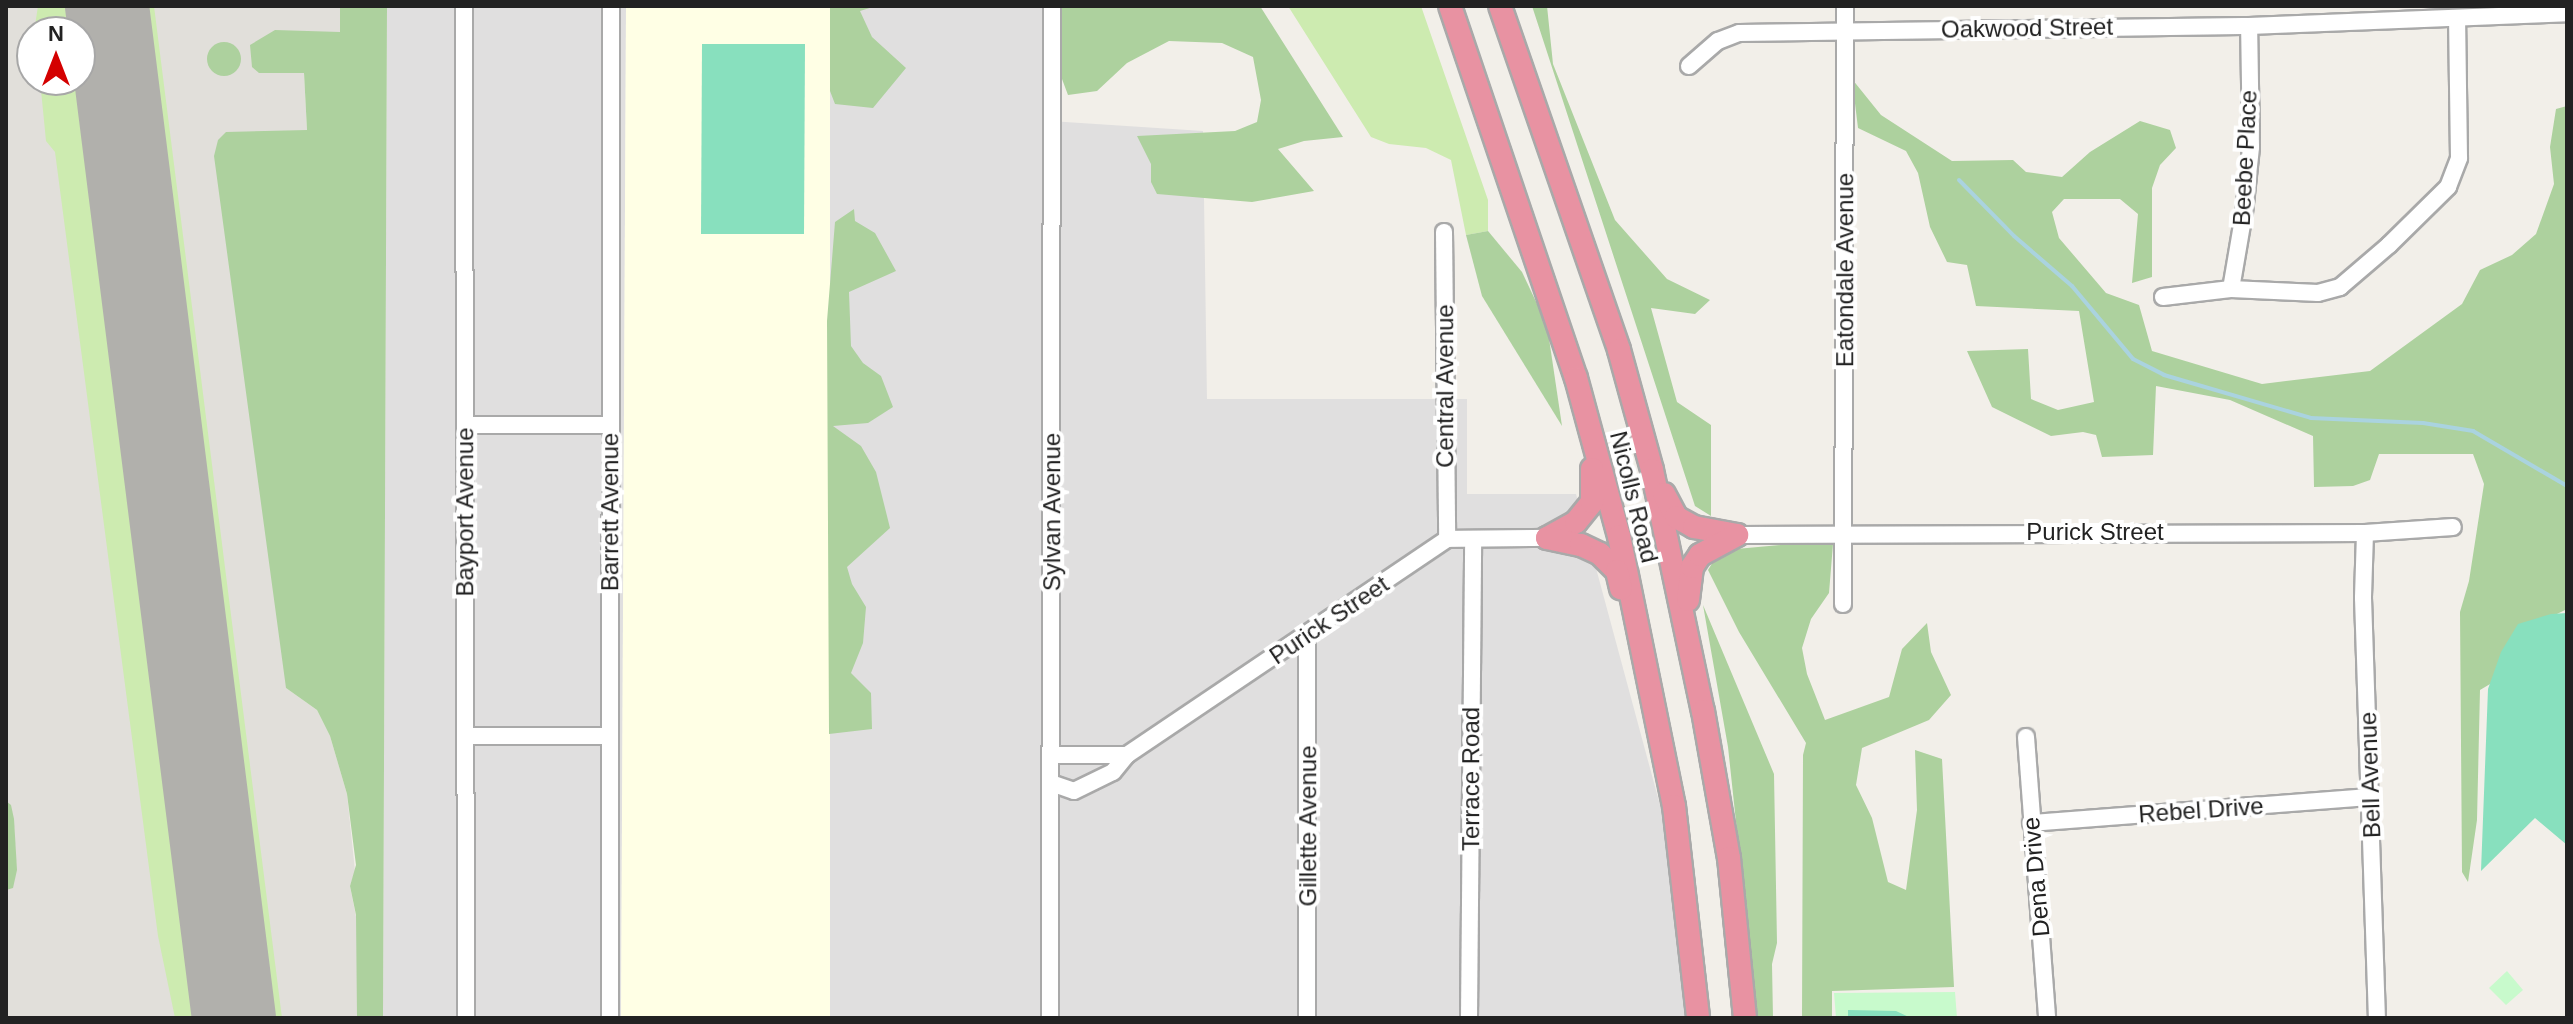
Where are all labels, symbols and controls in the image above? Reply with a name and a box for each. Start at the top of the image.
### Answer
street label: Oakwood Street [1941,12,2113,44]
north arrow [16,16,96,96]
text: N [48,21,64,46]
street label: Beebe Place [2227,89,2263,227]
street label: Eatondale Avenue [1831,172,1859,368]
street label: Central Avenue [1431,304,1459,468]
street label: Bayport Avenue [451,427,479,597]
street label: Nicolls Road [1604,428,1664,566]
street label: Barrett Avenue [596,432,624,592]
street label: Sylvan Avenue [1038,432,1066,592]
street label: Purick Street [2026,518,2164,546]
street label: Purick Street [1264,570,1394,670]
street label: Terrace Road [1457,707,1485,851]
street label: Bell Avenue [2353,711,2387,839]
street label: Gillette Avenue [1294,745,1322,907]
street label: Rebel Drive [2137,791,2265,829]
street label: Dena Drive [2016,816,2056,938]

